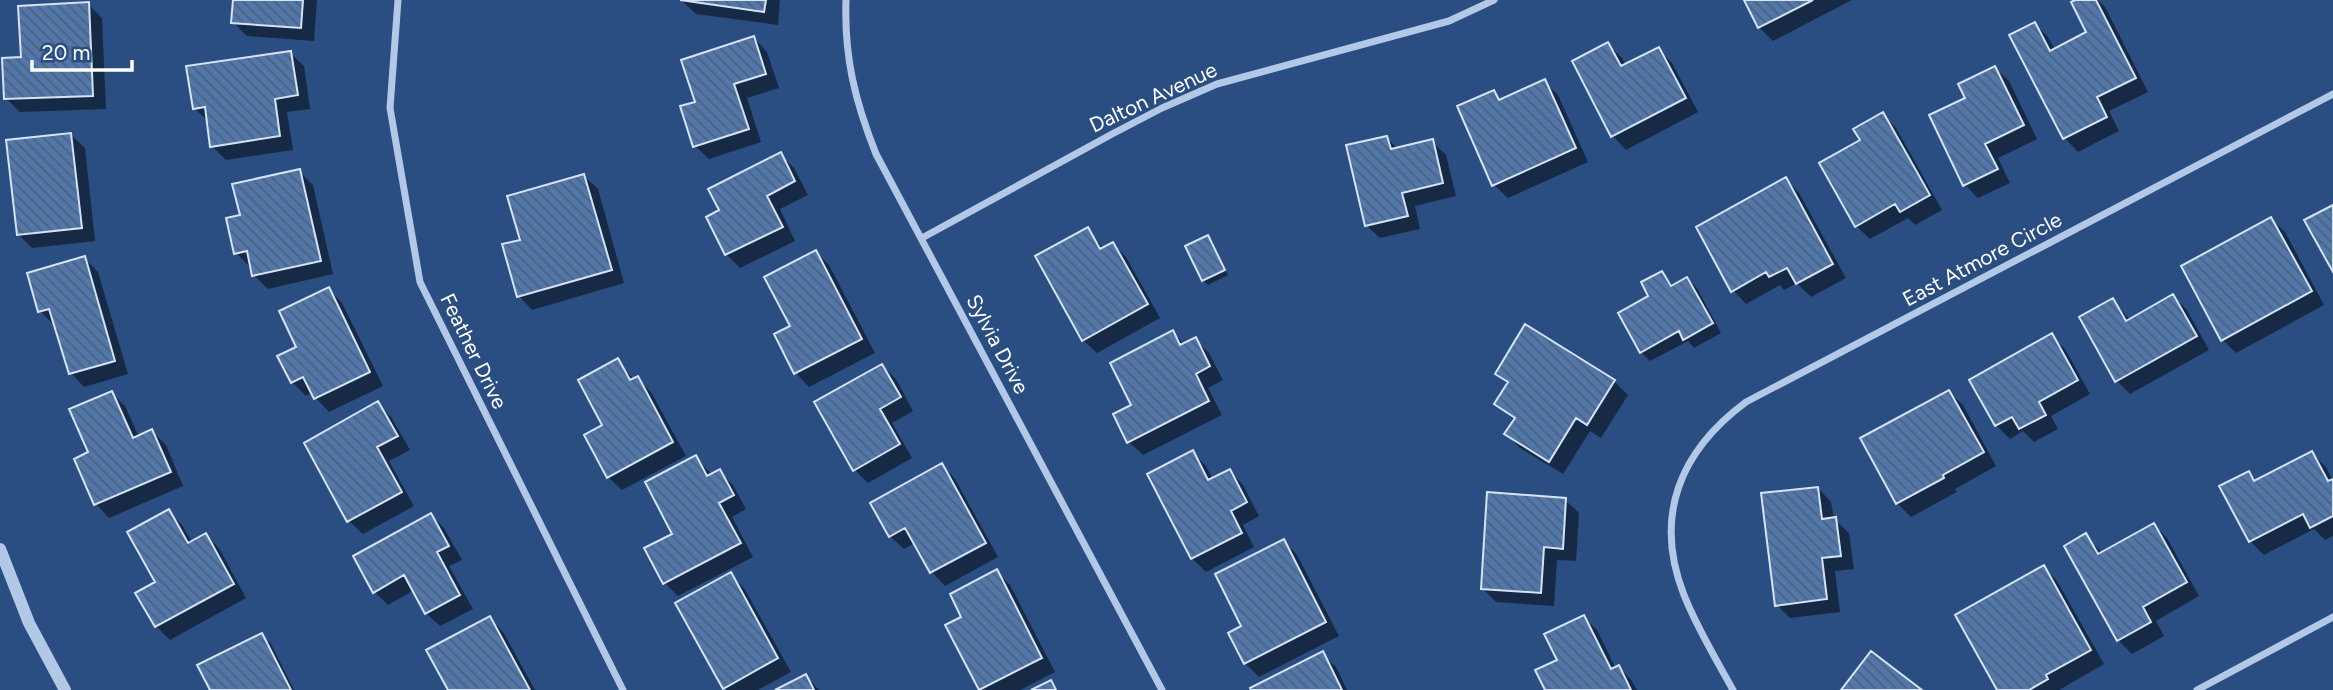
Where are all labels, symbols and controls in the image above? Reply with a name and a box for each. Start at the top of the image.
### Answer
scale bar [32,28,131,72]
text: 20 m [42,40,90,65]
street label: Dalton Avenue [1085,57,1221,137]
street label: East Atmore Circle [1898,207,2066,311]
street label: Feather Drive [435,289,513,413]
street label: Sylvia Drive [961,290,1035,398]

